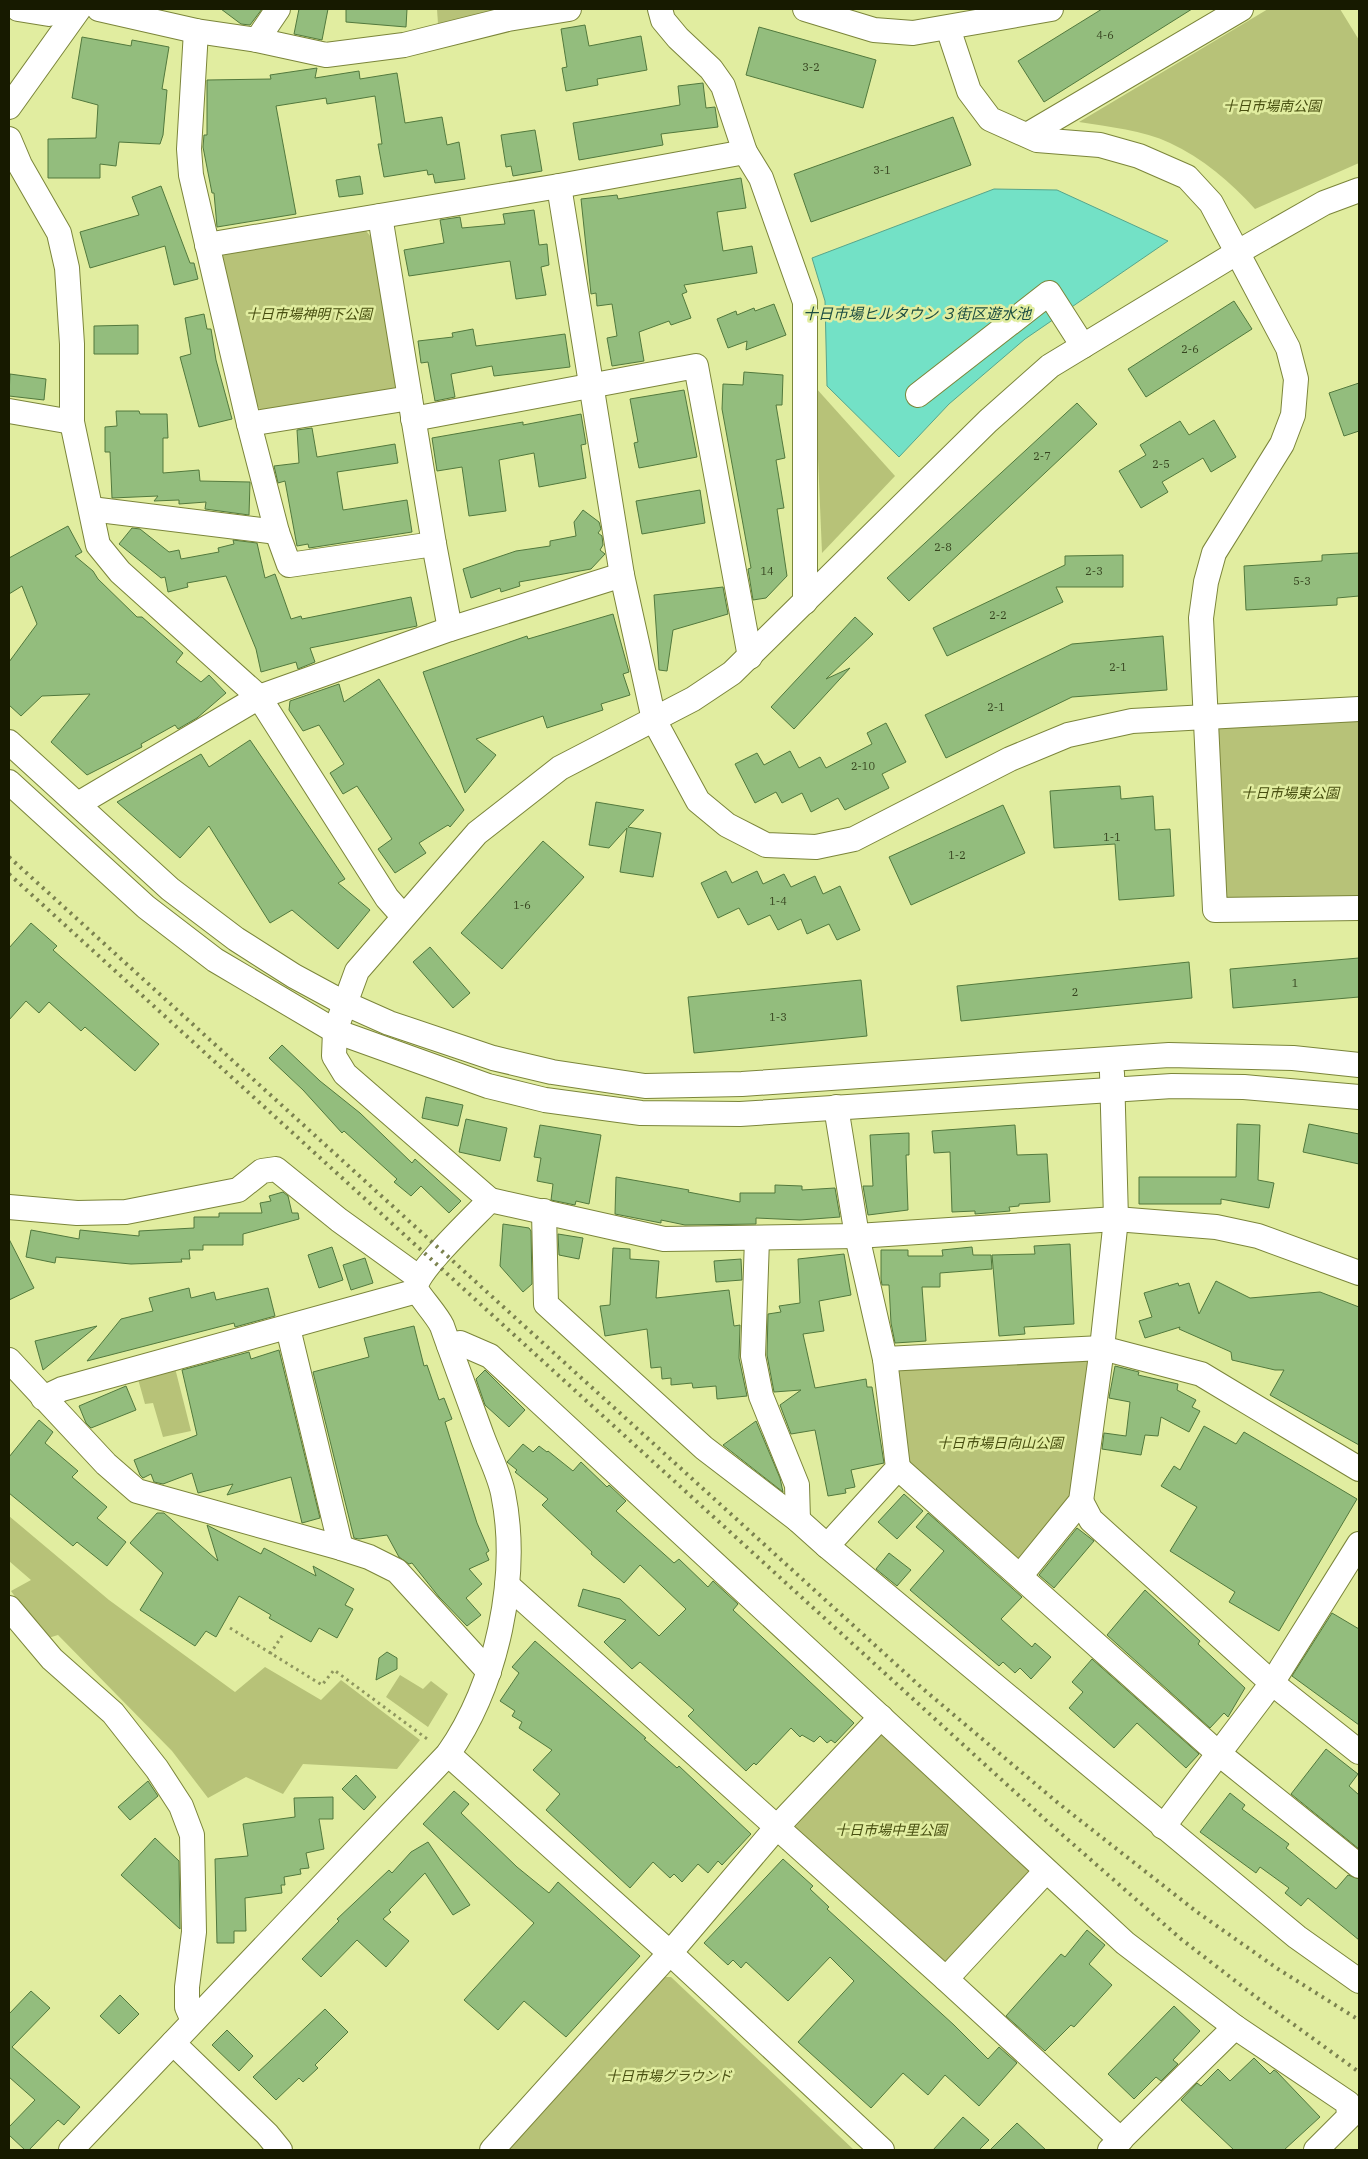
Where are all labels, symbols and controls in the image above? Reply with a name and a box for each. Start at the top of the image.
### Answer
house number: 4-6 [1096,28,1114,42]
house number: 3-2 [802,60,820,74]
park label: 十日市場南公園 [1223,97,1323,115]
house number: 3-1 [873,163,891,177]
water label: 十日市場ヒルタウン ３街区遊水池 [803,304,1033,323]
park label: 十日市場神明下公園 [246,305,374,323]
house number: 2-6 [1181,342,1199,356]
house number: 2-7 [1033,449,1051,463]
house number: 2-5 [1152,457,1170,471]
house number: 2-8 [934,540,952,554]
house number: 14 [760,564,774,578]
house number: 2-3 [1085,564,1103,578]
house number: 5-3 [1293,574,1311,588]
house number: 2-2 [989,608,1007,622]
house number: 2-1 [1109,660,1127,674]
house number: 2-1 [987,700,1005,714]
house number: 2-10 [851,759,875,773]
park label: 十日市場東公園 [1241,784,1341,802]
house number: 1-1 [1103,830,1121,844]
house number: 1-2 [948,848,966,862]
house number: 1-4 [769,894,787,908]
house number: 1-6 [513,898,531,912]
house number: 1 [1292,976,1298,990]
house number: 2 [1072,985,1078,999]
house number: 1-3 [769,1010,787,1024]
park label: 十日市場日向山公園 [937,1434,1065,1452]
park label: 十日市場中里公園 [835,1821,949,1839]
park label: 十日市場グラウンド [606,2067,733,2085]

